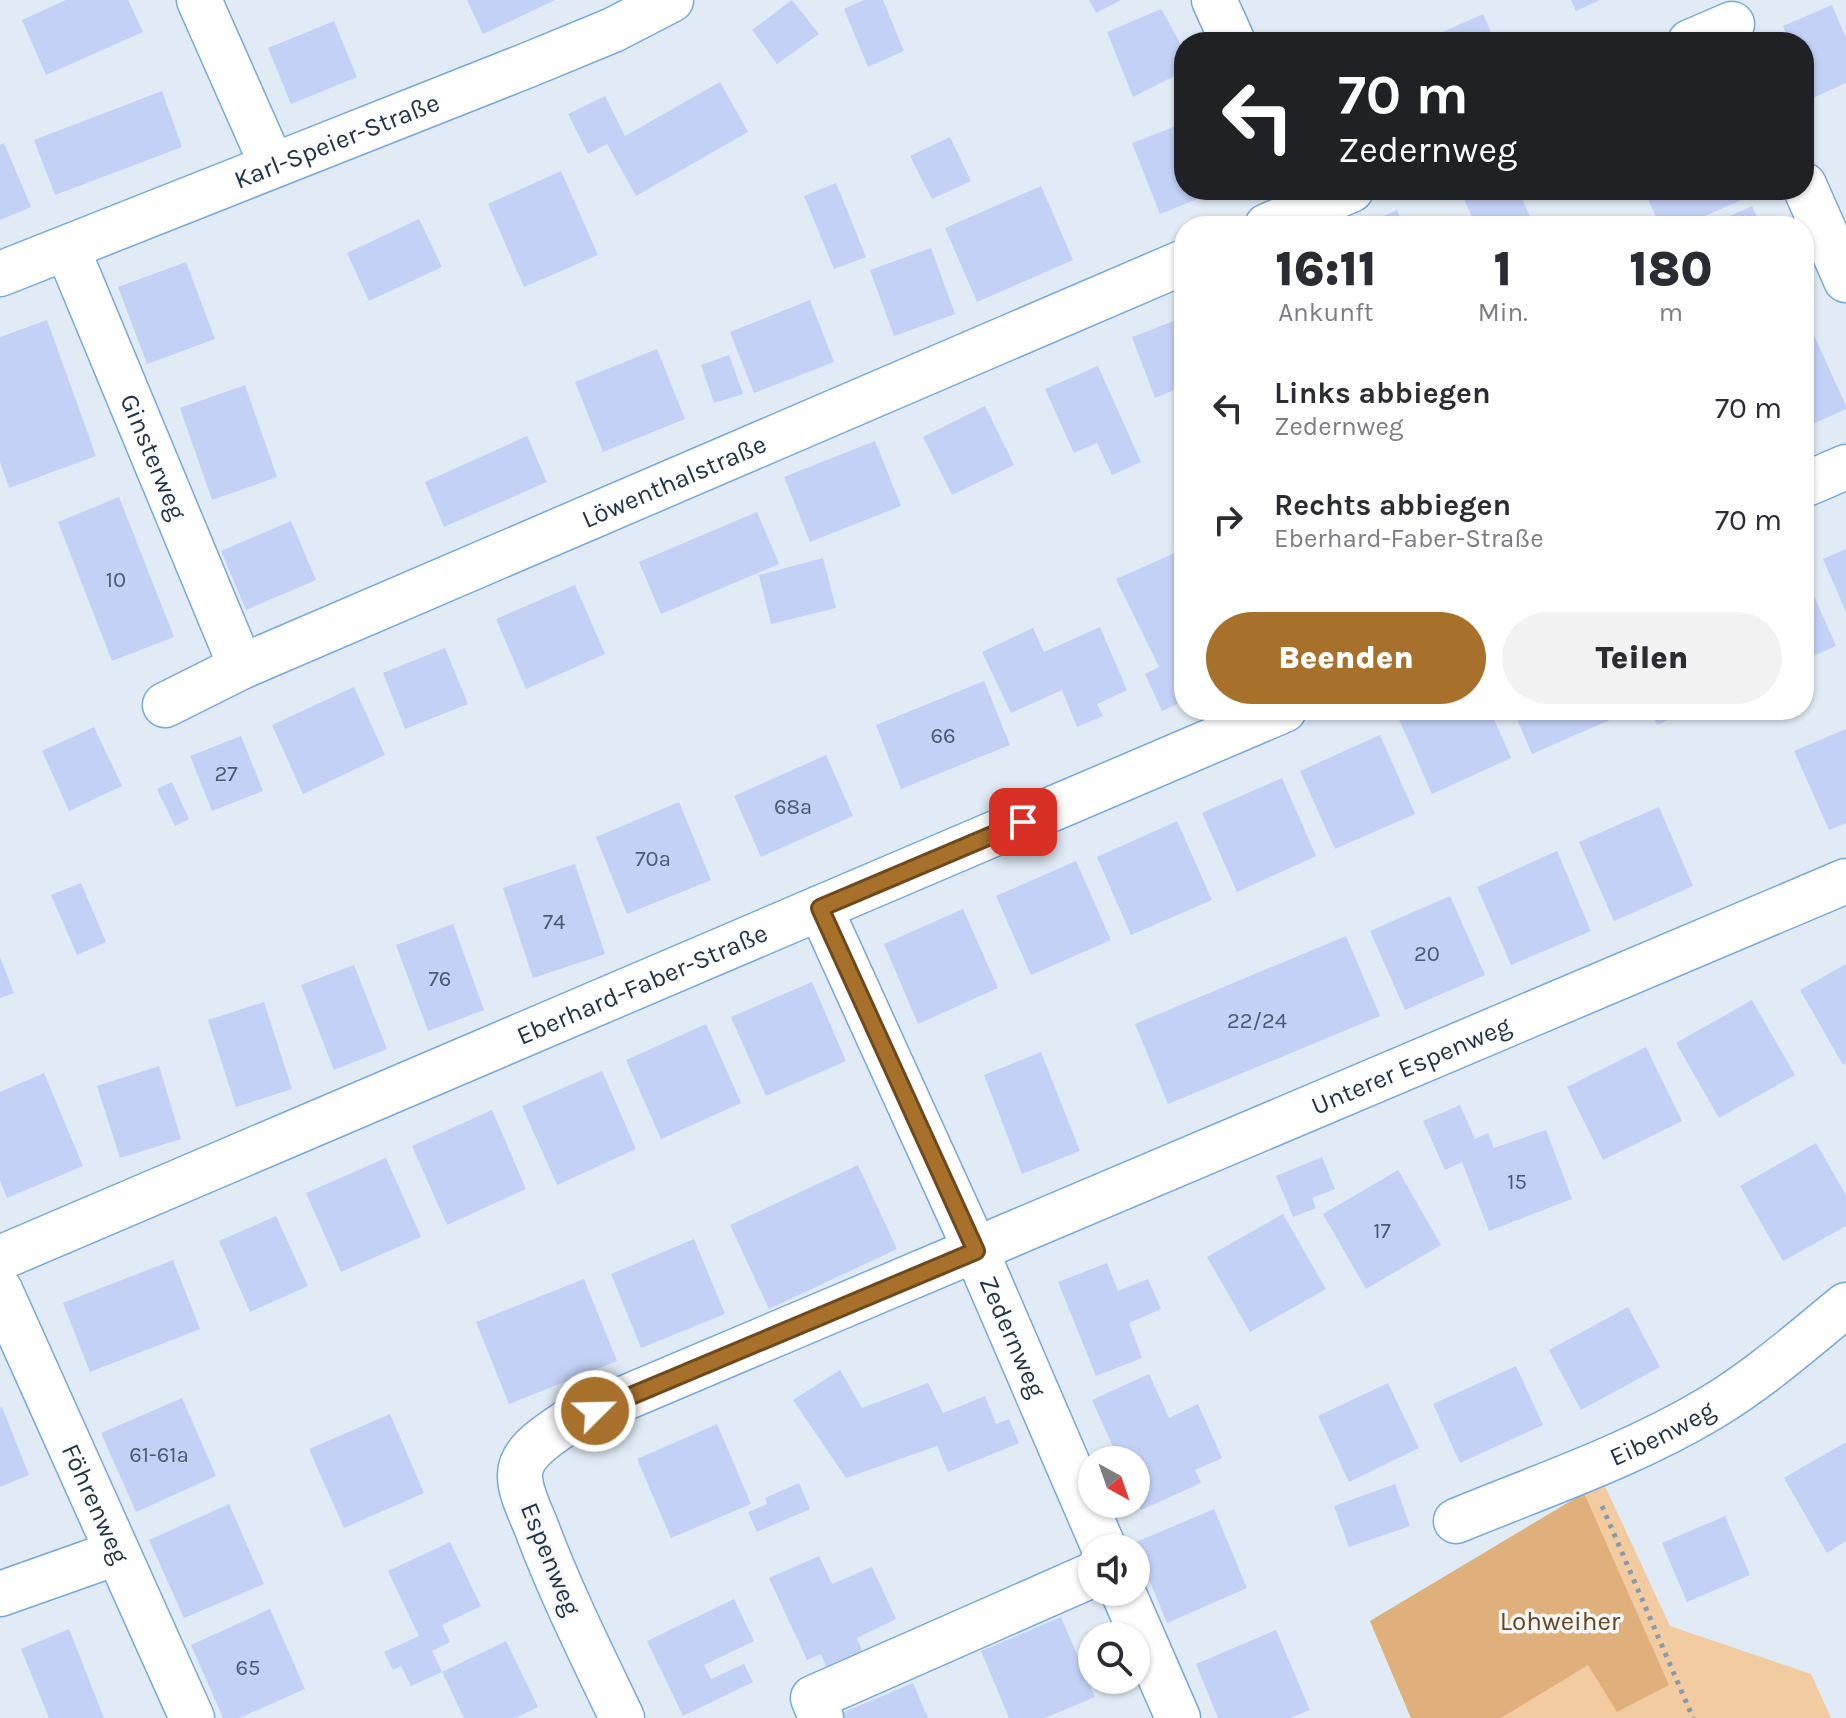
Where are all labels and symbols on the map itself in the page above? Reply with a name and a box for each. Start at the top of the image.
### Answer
street label: Karl-Speier-Straße [230,87,444,196]
street label: Ginsterweg [113,389,193,525]
street label: Löwenthalstraße [577,428,771,535]
house number: 10 [106,567,126,593]
house number: 66 [930,723,956,749]
house number: 27 [214,761,238,787]
pin [989,788,1057,856]
house number: 68a [774,794,812,820]
house number: 70a [635,846,671,872]
house number: 74 [543,909,565,935]
street label: Eberhard-Faber-Straße [512,917,772,1052]
house number: 20 [1414,941,1440,967]
house number: 76 [429,966,451,992]
house number: 22/24 [1227,1008,1287,1034]
street label: Unterer Espenweg [1307,1010,1516,1122]
house number: 15 [1507,1169,1527,1195]
house number: 17 [1373,1218,1391,1244]
street label: Zedernweg [973,1271,1052,1403]
position arrow [553,1369,637,1453]
street label: Eibenweg [1605,1394,1721,1473]
street label: Föhrenweg [55,1439,136,1569]
house number: 61-61a [129,1442,189,1468]
north arrow [1078,1446,1150,1518]
street label: Espenweg [514,1498,587,1621]
park label: Lohweiher [1500,1606,1621,1637]
house number: 65 [235,1655,261,1681]

